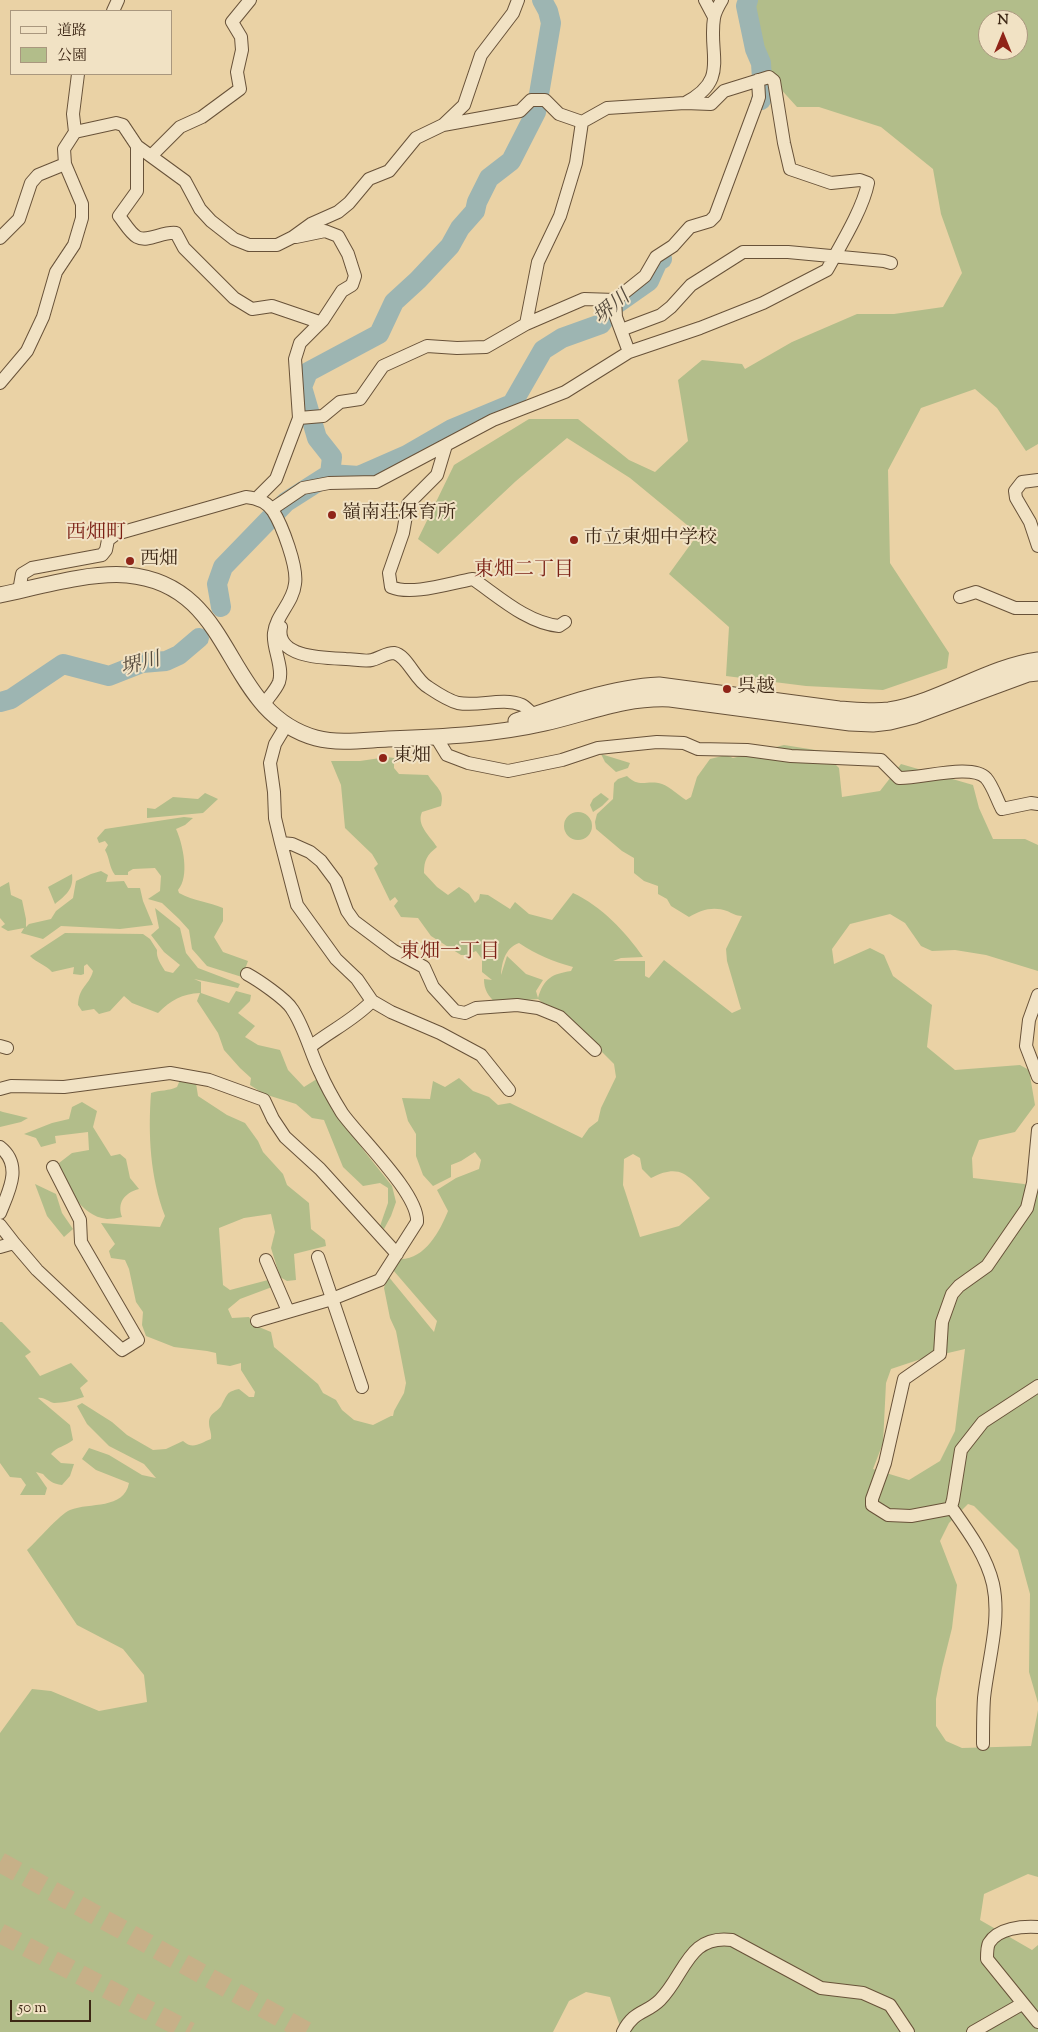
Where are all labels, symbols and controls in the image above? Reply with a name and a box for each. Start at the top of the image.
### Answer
legend [10,10,172,75]
north arrow [978,10,1028,60]
text: N [997,11,1009,31]
text: 道路 [57,21,87,42]
text: 公園 [57,46,87,67]
water label: 堺川 [590,287,636,331]
place label: 嶺南荘保育所 [342,504,456,526]
marker: 嶺南荘保育所 [326,509,338,521]
district label: 西畑町 [66,523,126,547]
place label: 市立東畑中学校 [584,529,717,551]
marker: 市立東畑中学校 [568,534,580,546]
place label: 西畑 [140,550,178,572]
marker: 西畑 [124,555,136,567]
district label: 東畑二丁目 [474,560,574,584]
water label: 堺川 [119,649,163,683]
place label: 呉越 [737,678,775,700]
marker: 呉越 [721,683,733,695]
place label: 東畑 [393,747,431,769]
marker: 東畑 [377,752,389,764]
district label: 東畑一丁目 [400,942,500,966]
scale bar [12,1990,94,2022]
text: 50 m [18,1998,47,2019]

